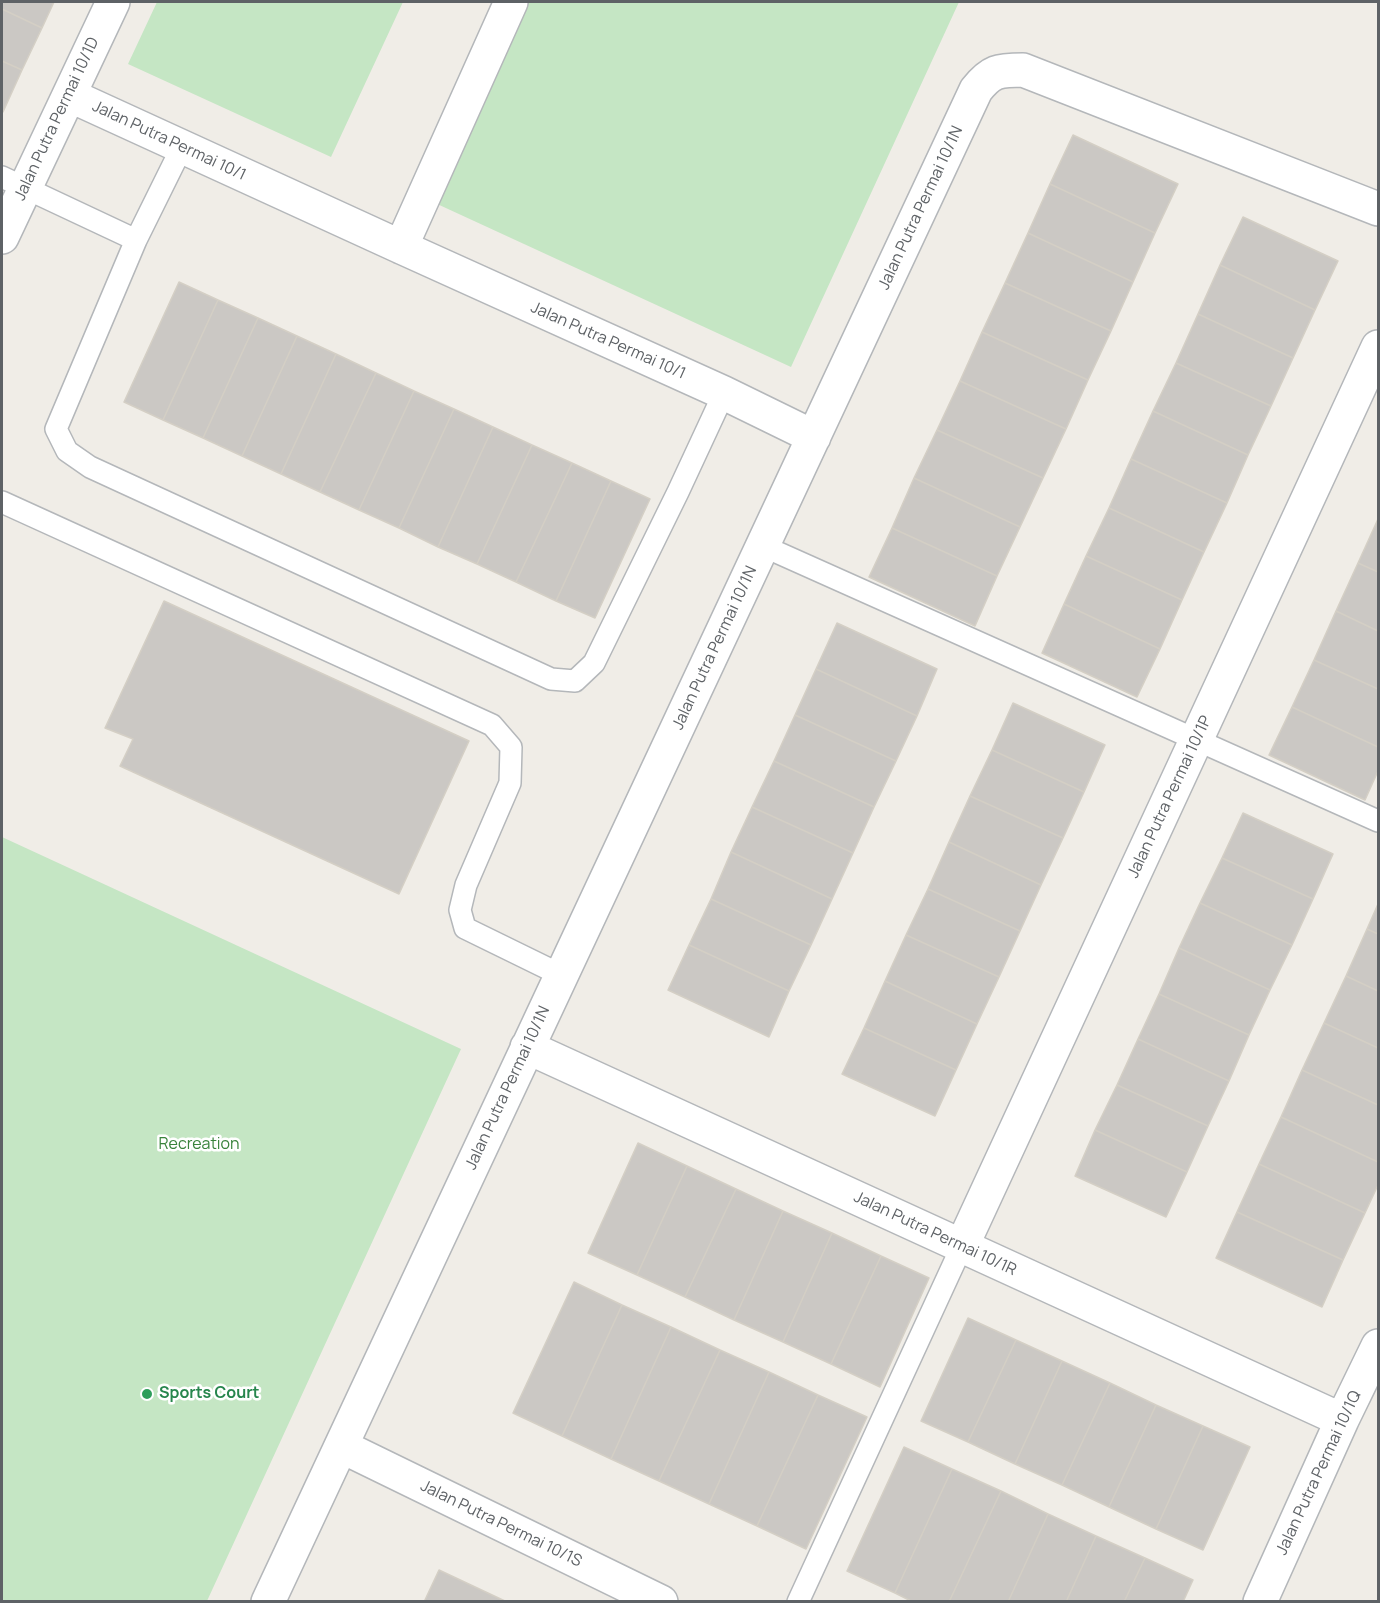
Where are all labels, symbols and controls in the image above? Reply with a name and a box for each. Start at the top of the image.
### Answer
street label: Jalan Putra Permai 10/1D [11,34,103,204]
street label: Jalan Putra Permai 10/1 [89,97,249,185]
street label: Jalan Putra Permai 10/1N [875,123,967,293]
street label: Jalan Putra Permai 10/1 [528,298,688,384]
street label: Jalan Putra Permai 10/1N [669,563,761,733]
street label: Jalan Putra Permai 10/1P [1124,713,1216,881]
street label: Jalan Putra Permai 10/1N [462,1003,554,1173]
park label: Recreation [158,1135,240,1155]
street label: Jalan Putra Permai 10/1R [851,1188,1019,1280]
place label: Sports Court [159,1384,259,1404]
marker: Sports Court [140,1387,154,1401]
street label: Jalan Putra Permai 10/1Q [1272,1388,1366,1558]
street label: Jalan Putra Permai 10/1S [417,1477,585,1571]

